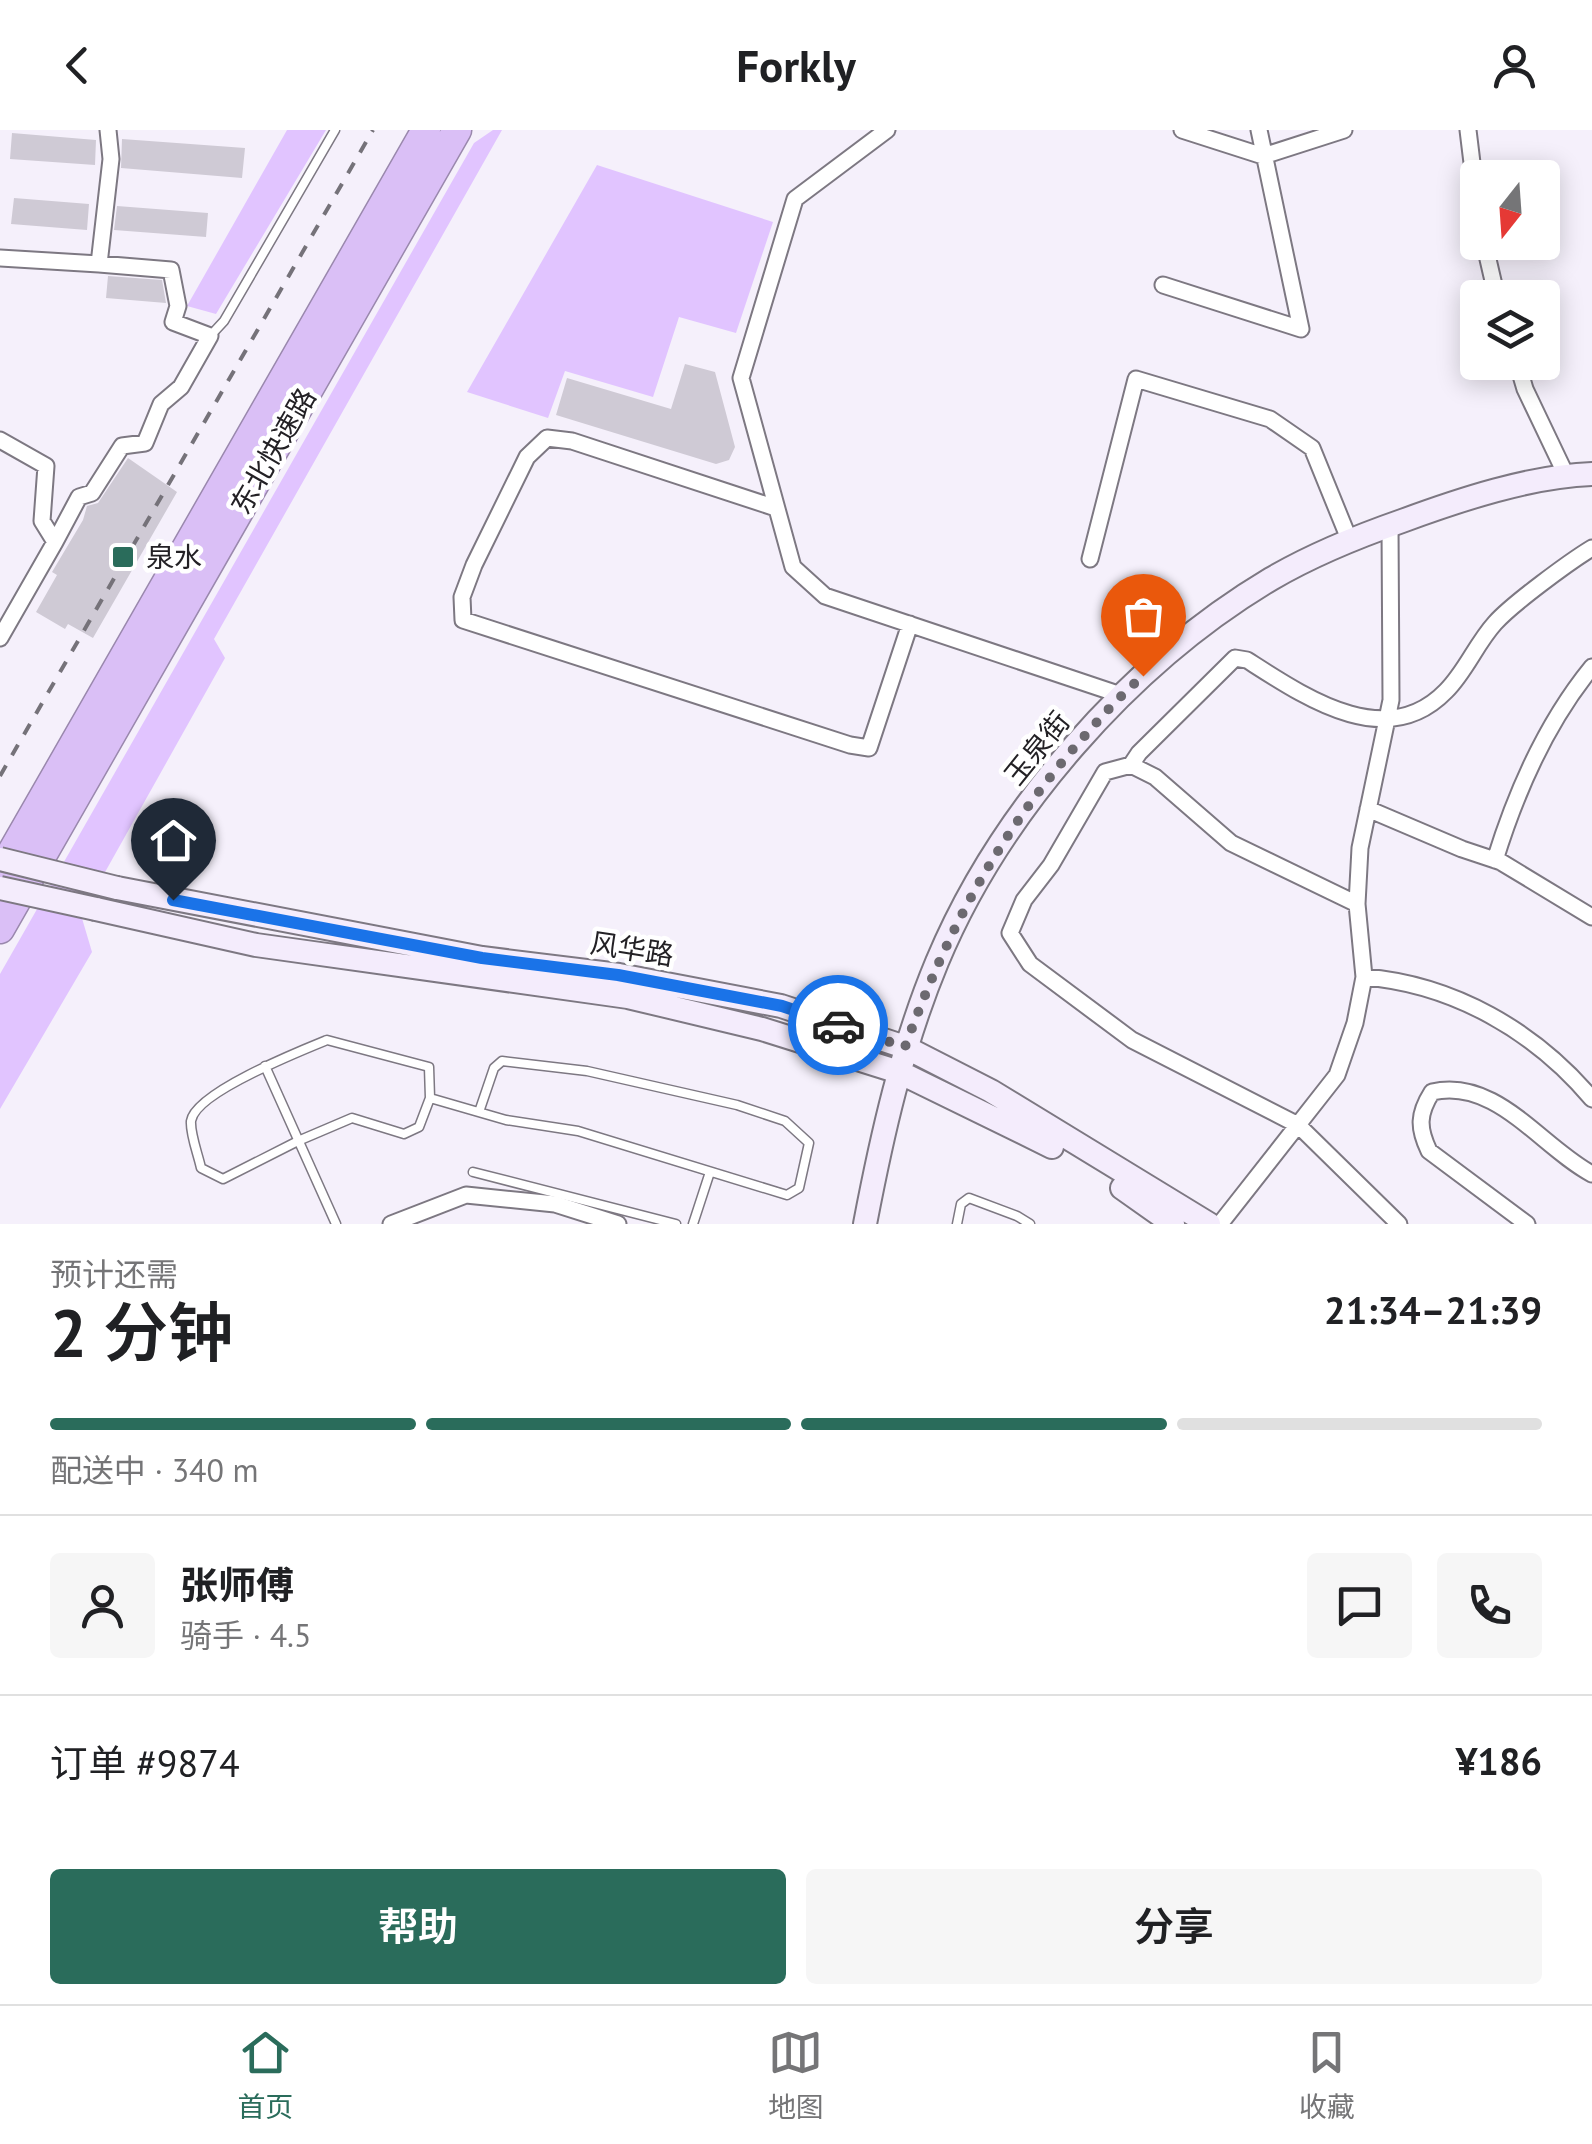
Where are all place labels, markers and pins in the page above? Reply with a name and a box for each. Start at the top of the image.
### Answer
place label: 泉水 [146,538,202,575]
marker: 泉水 [110,544,136,570]
pin [1101,574,1186,677]
pin [131,798,216,901]

